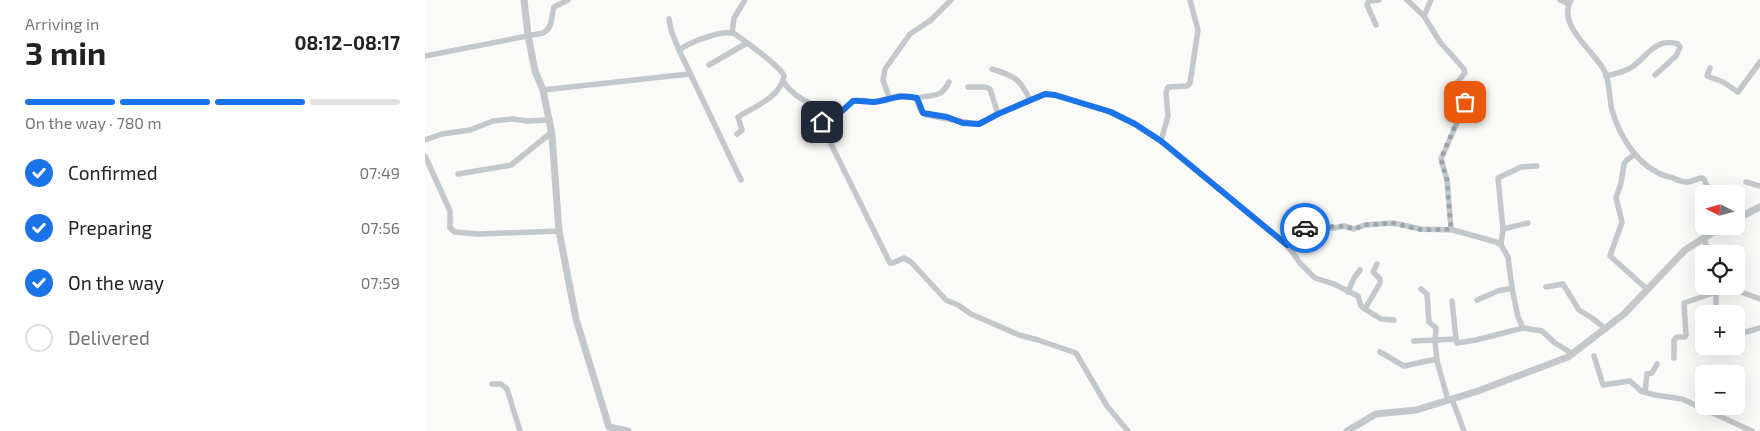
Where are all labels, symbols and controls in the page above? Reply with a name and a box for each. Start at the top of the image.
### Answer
text: Arriving in [25,14,99,33]
text: 08:12–08:17 [294,31,400,54]
text: 3 min [25,33,106,71]
pin [1444,81,1486,123]
icon: bag [1451,88,1479,116]
pin [801,101,843,143]
icon: home [808,108,836,136]
text: On the way · 780 m [25,113,162,132]
icon: check [25,159,53,187]
text: Confirmed [68,161,158,184]
text: 07:49 [359,163,400,182]
north arrow [1695,185,1745,235]
map controls [1695,185,1745,415]
courier [1280,203,1330,253]
icon: check [25,214,53,242]
icon: car [1291,214,1319,242]
text: Preparing [68,216,152,239]
text: 07:56 [361,218,400,237]
button: locate [1695,245,1745,295]
icon: check [25,269,53,297]
text: On the way [68,271,164,294]
text: 07:59 [361,273,400,292]
button: + [1695,305,1745,355]
text: Delivered [68,326,150,349]
button: − [1695,365,1745,415]

